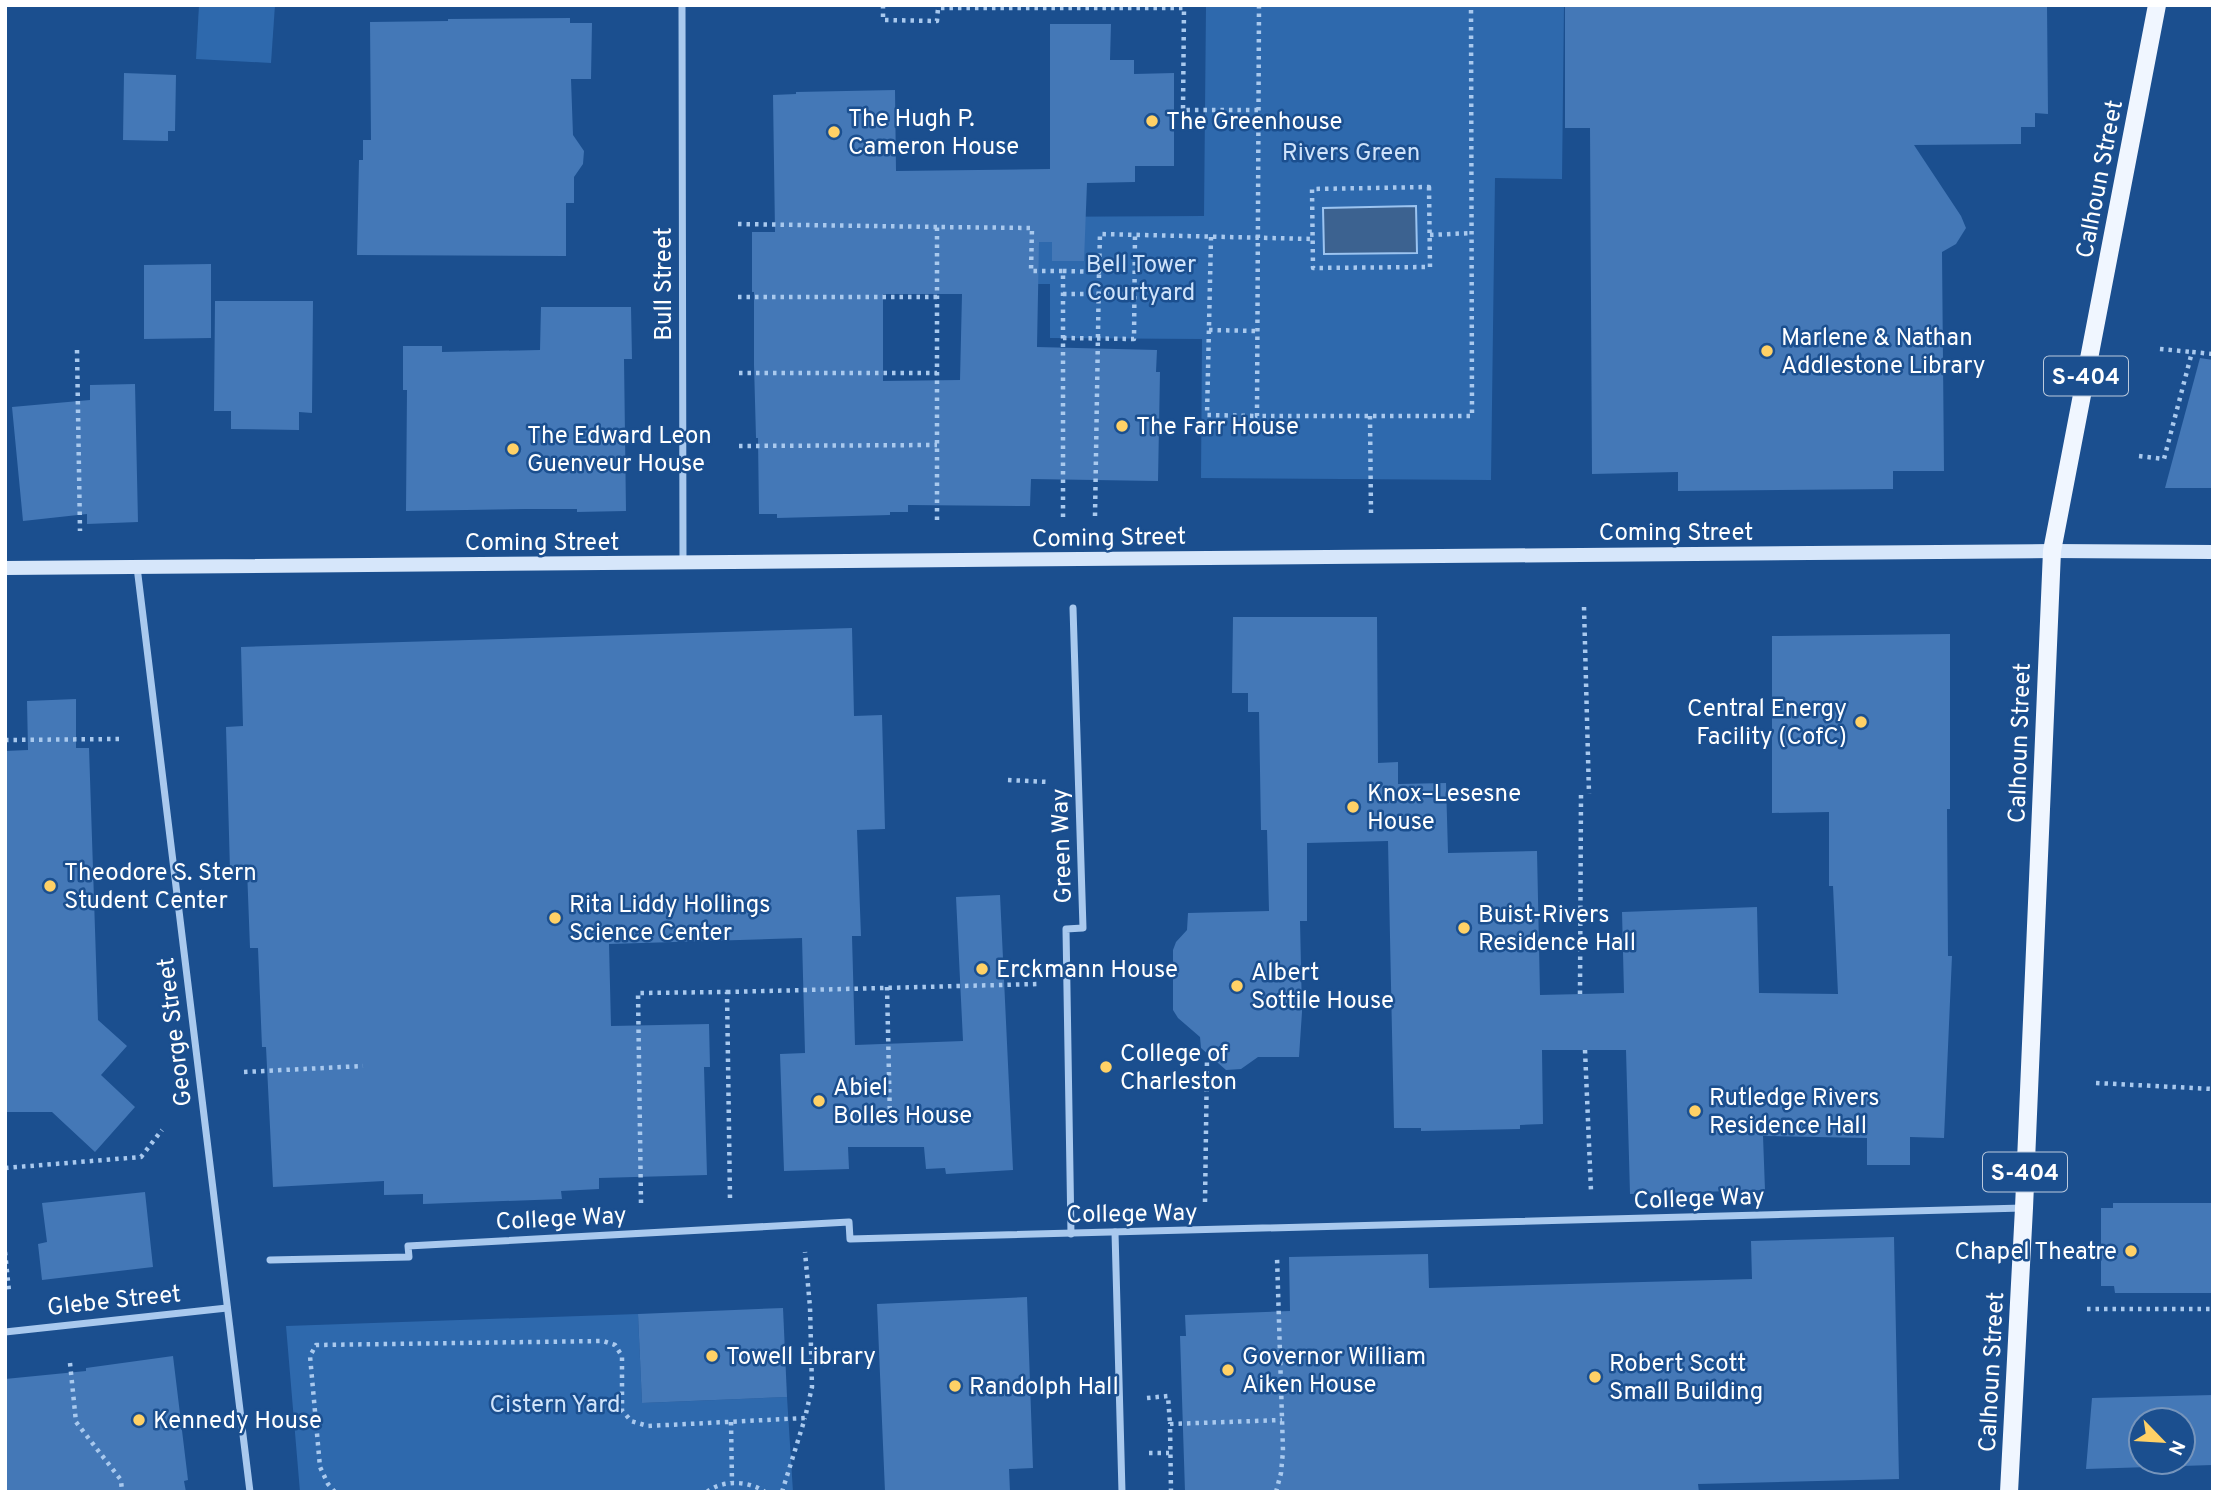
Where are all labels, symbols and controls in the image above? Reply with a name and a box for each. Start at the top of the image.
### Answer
street label: Calhoun Street [2071,98,2131,261]
place label: The Hugh P. Cameron House [848,105,1019,163]
place label: The Greenhouse [1166,108,1342,138]
marker: The Greenhouse [1144,113,1160,129]
marker: The Hugh P. Cameron House [826,124,842,140]
park label: Rivers Green [1282,139,1420,169]
street label: Bull Street [650,227,680,341]
park label: Bell Tower Courtyard [1086,251,1196,309]
place label: Marlene & Nathan Addlestone Library [1781,324,1985,382]
marker: Marlene & Nathan Addlestone Library [1759,343,1775,359]
road number: S-404 [2044,356,2128,396]
place label: The Farr House [1136,413,1299,443]
marker: The Farr House [1114,418,1130,434]
place label: The Edward Leon Guenveur House [527,422,712,480]
marker: The Edward Leon Guenveur House [505,441,521,457]
street label: Coming Street [1599,519,1753,549]
street label: Coming Street [1032,523,1187,555]
street label: Coming Street [465,529,619,559]
street label: Calhoun Street [2003,662,2039,824]
place label: Central Energy Facility (CofC) [1687,695,1847,753]
marker: Central Energy Facility (CofC) [1853,714,1869,730]
place label: Knox–Lesesne House [1367,780,1521,838]
street label: Green Way [1046,788,1080,904]
marker: Knox–Lesesne House [1345,799,1361,815]
place label: Theodore S. Stern Student Center [64,859,257,917]
marker: Theodore S. Stern Student Center [42,878,58,894]
place label: Rita Liddy Hollings Science Center [569,891,771,949]
place label: Buist-Rivers Residence Hall [1478,901,1636,959]
marker: Rita Liddy Hollings Science Center [547,910,563,926]
marker: Buist-Rivers Residence Hall [1456,920,1472,936]
street label: George Street [152,956,200,1108]
place label: Erckmann House [996,956,1178,986]
place label: Albert Sottile House [1251,959,1394,1017]
marker: Erckmann House [974,961,990,977]
marker: Albert Sottile House [1229,978,1245,994]
place label: College of Charleston [1120,1040,1237,1098]
marker: College of Charleston [1098,1059,1114,1075]
place label: Abiel Bolles House [833,1074,972,1132]
place label: Rutledge Rivers Residence Hall [1709,1084,1880,1142]
marker: Abiel Bolles House [811,1093,827,1109]
marker: Rutledge Rivers Residence Hall [1687,1103,1703,1119]
road number: S-404 [1983,1152,2067,1191]
street label: College Way [1633,1183,1765,1217]
street label: College Way [1066,1199,1198,1231]
street label: College Way [495,1202,627,1238]
place label: Chapel Theatre [1954,1238,2117,1268]
marker: Chapel Theatre [2123,1243,2139,1259]
street label: Glebe Street [46,1280,183,1324]
street label: Calhoun Street [1974,1291,2012,1453]
place label: Towell Library [726,1343,876,1373]
place label: Governor William Aiken House [1242,1343,1426,1401]
marker: Towell Library [704,1348,720,1364]
place label: Robert Scott Small Building [1609,1350,1763,1408]
marker: Governor William Aiken House [1220,1362,1236,1378]
marker: Robert Scott Small Building [1587,1369,1603,1385]
place label: Randolph Hall [969,1373,1119,1403]
marker: Randolph Hall [947,1378,963,1394]
park label: Cistern Yard [490,1391,620,1421]
north arrow [2127,1406,2197,1476]
place label: Kennedy House [153,1407,322,1437]
marker: Kennedy House [131,1412,147,1428]
text: N [2162,1436,2189,1459]

